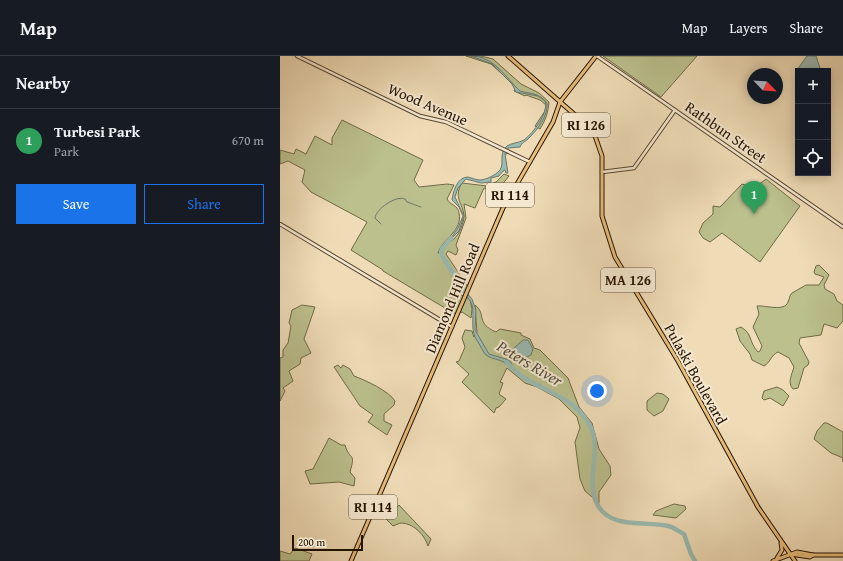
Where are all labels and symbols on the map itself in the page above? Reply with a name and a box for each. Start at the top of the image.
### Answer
north arrow [747,68,783,104]
street label: Wood Avenue [385,78,471,130]
street label: Rathbun Street [681,96,772,168]
road number: RI 126 [562,113,610,137]
pin: 1 [741,181,767,214]
road number: RI 114 [486,183,534,207]
street label: Diamond Hill Road [419,240,485,356]
road number: MA 126 [601,268,655,292]
street label: Pulaski Boulevard [660,320,732,428]
water label: Peters River [492,333,568,393]
your location [587,381,607,401]
road number: RI 114 [349,495,397,519]
scale bar [292,533,363,552]

